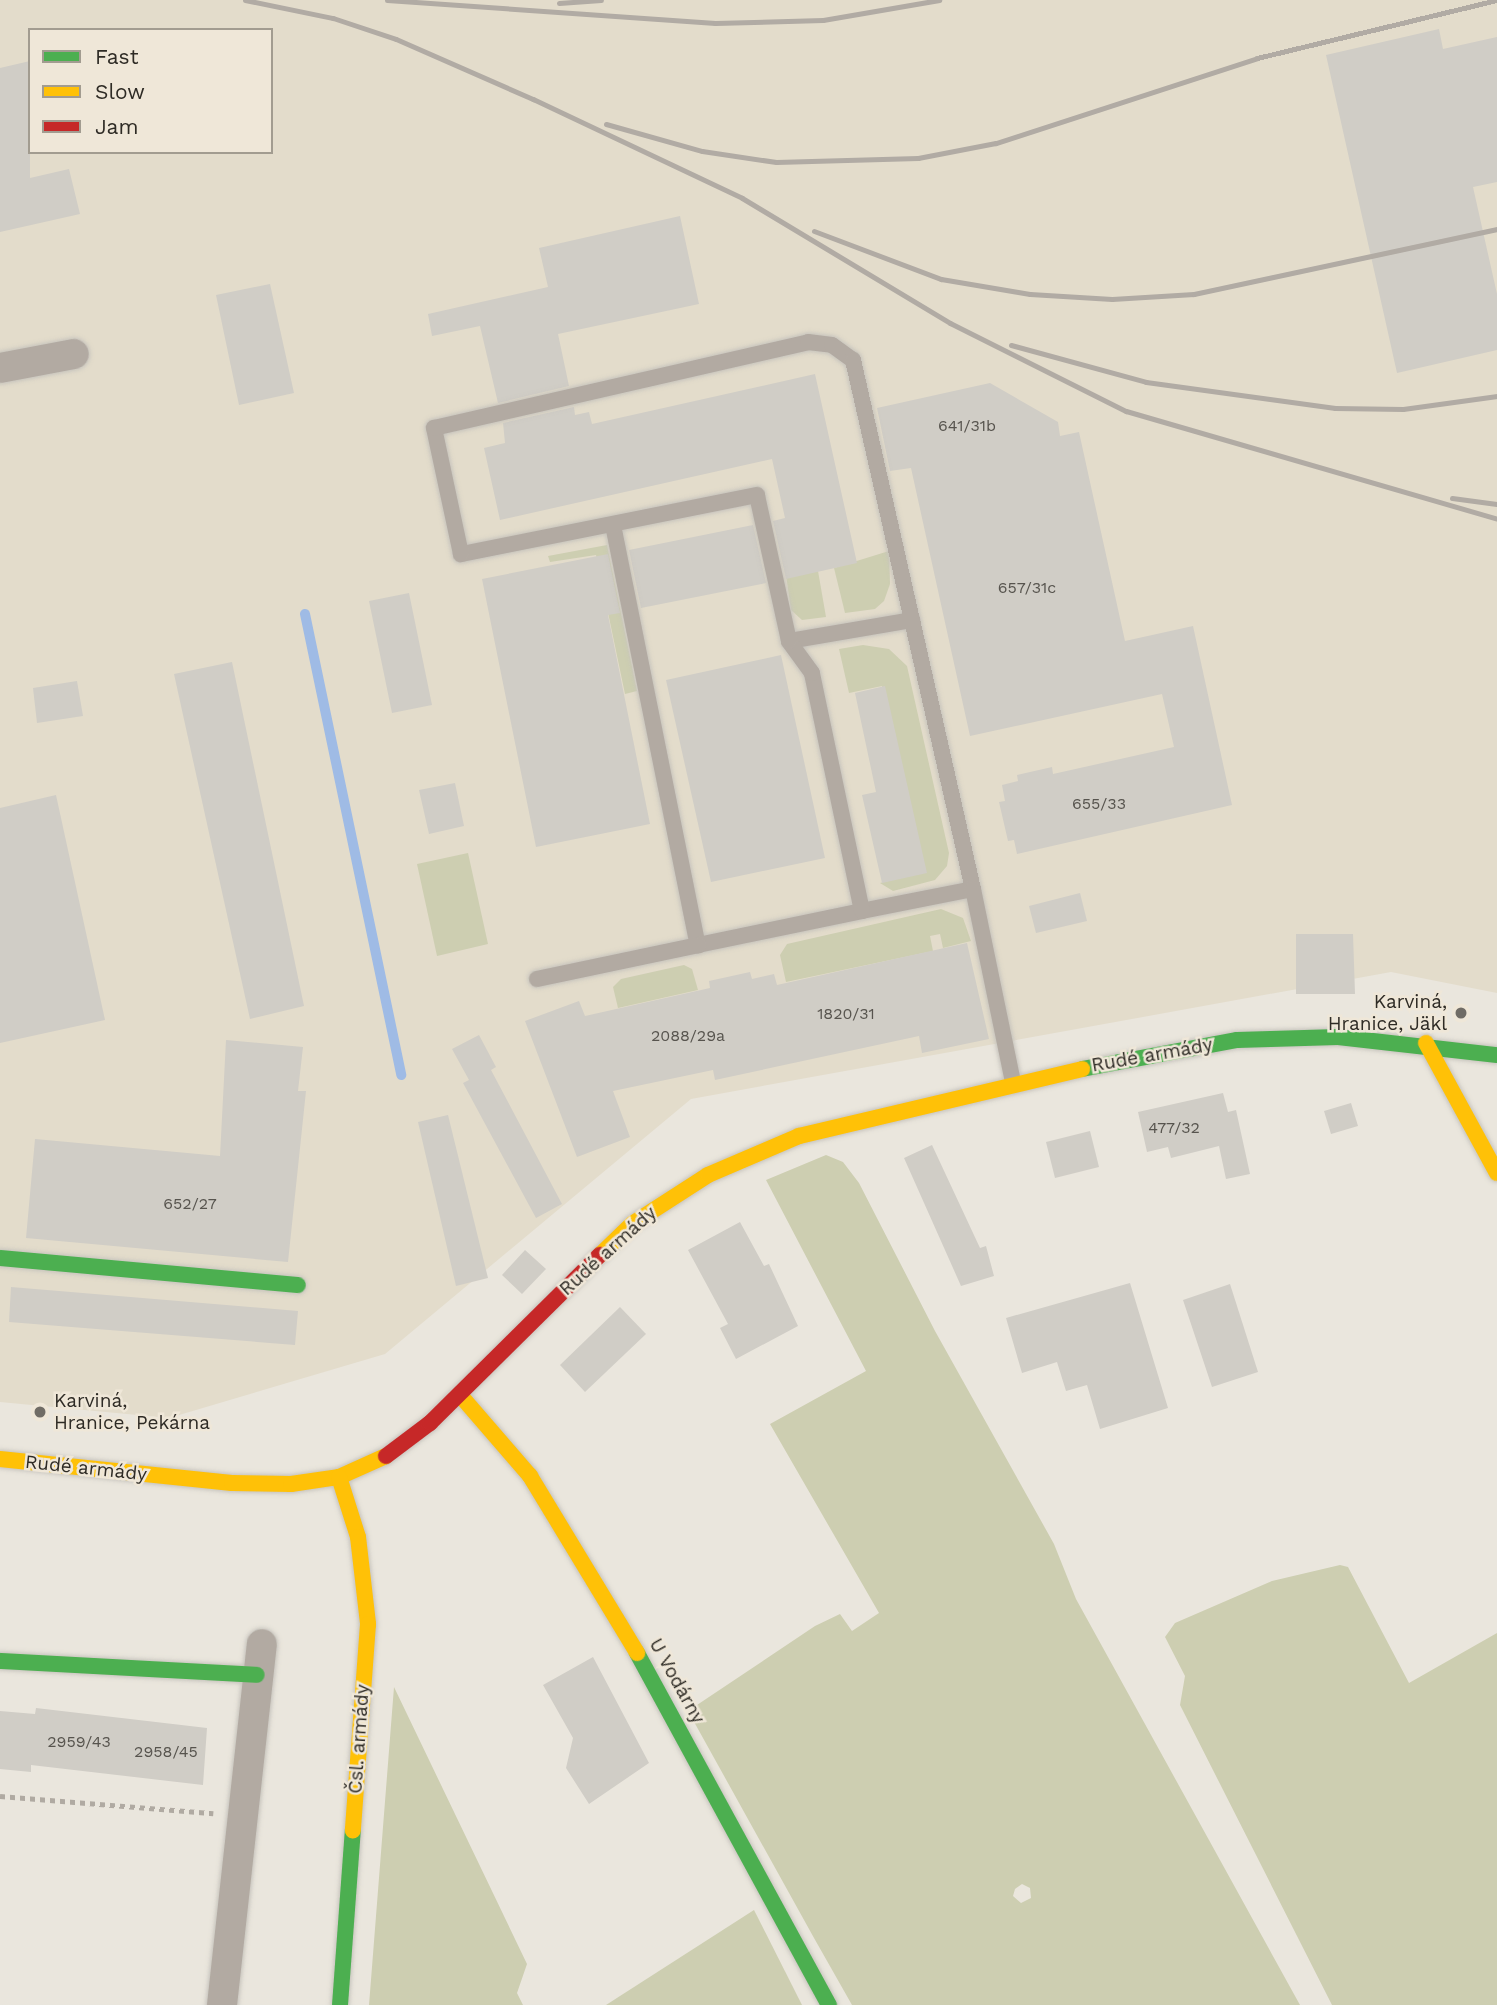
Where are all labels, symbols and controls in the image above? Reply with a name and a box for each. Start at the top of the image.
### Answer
legend [28,28,273,154]
text: Fast [95,44,139,69]
text: Slow [95,79,145,104]
text: Jam [95,114,138,139]
house number: 641/31b [938,416,996,436]
house number: 657/31c [998,578,1056,598]
house number: 655/33 [1072,794,1126,814]
place label: Karviná, Hranice, Jäkl [1327,991,1447,1035]
house number: 1820/31 [817,1004,875,1024]
marker: Karviná, Hranice, Jäkl [1453,1005,1469,1021]
house number: 2088/29a [651,1026,725,1046]
street label: Rudé armády [1090,1033,1214,1077]
house number: 477/32 [1148,1118,1200,1138]
house number: 652/27 [163,1194,217,1214]
street label: Rudé armády [555,1202,661,1300]
place label: Karviná, Hranice, Pekárna [54,1390,210,1434]
marker: Karviná, Hranice, Pekárna [32,1404,48,1420]
street label: Rudé armády [24,1450,148,1486]
street label: U Vodárny [644,1634,710,1728]
street label: Čsl. armády [344,1684,374,1794]
house number: 2959/43 [47,1732,111,1752]
house number: 2958/45 [134,1742,198,1762]

